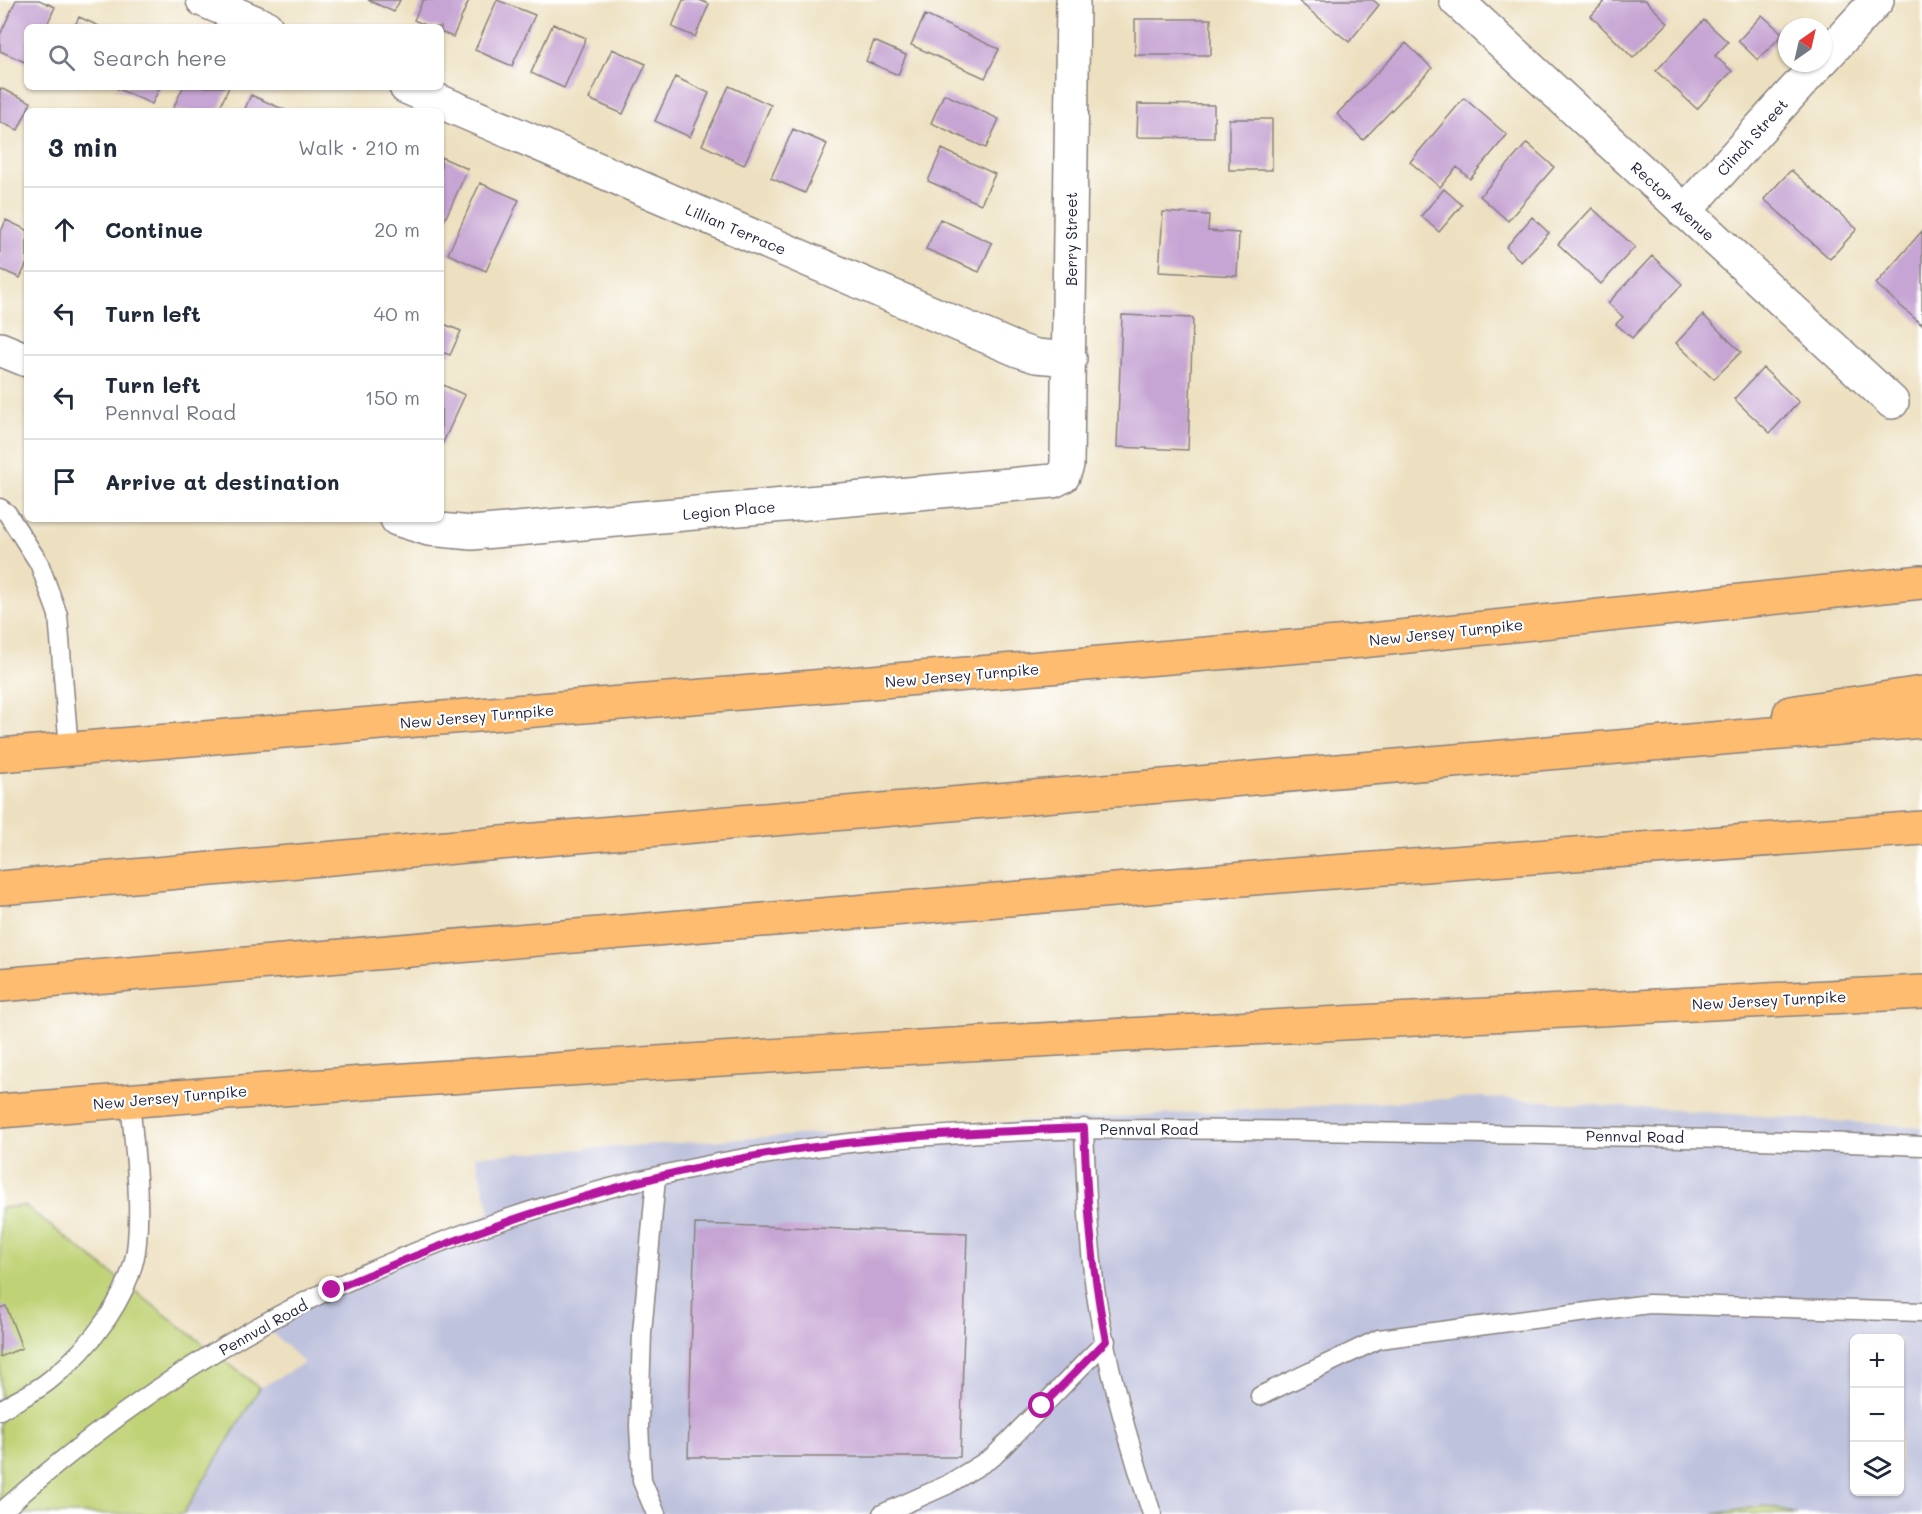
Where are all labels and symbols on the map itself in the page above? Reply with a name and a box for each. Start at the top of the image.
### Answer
north arrow [1778,18,1832,72]
street label: Clinch Street [1712,94,1792,180]
street label: Rector Avenue [1627,157,1719,245]
street label: Berry Street [1061,192,1081,286]
street label: Lillian Terrace [683,199,789,259]
street label: Legion Place [682,496,776,524]
street label: New Jersey Turnpike [1368,614,1524,650]
street label: New Jersey Turnpike [884,658,1040,692]
street label: New Jersey Turnpike [399,699,555,733]
street label: New Jersey Turnpike [1691,986,1847,1014]
street label: New Jersey Turnpike [92,1080,248,1114]
street label: Pennval Road [1100,1119,1198,1139]
street label: Pennval Road [1586,1125,1684,1147]
route end [318,1276,344,1302]
street label: Pennval Road [215,1294,311,1360]
route start [1028,1392,1054,1418]

